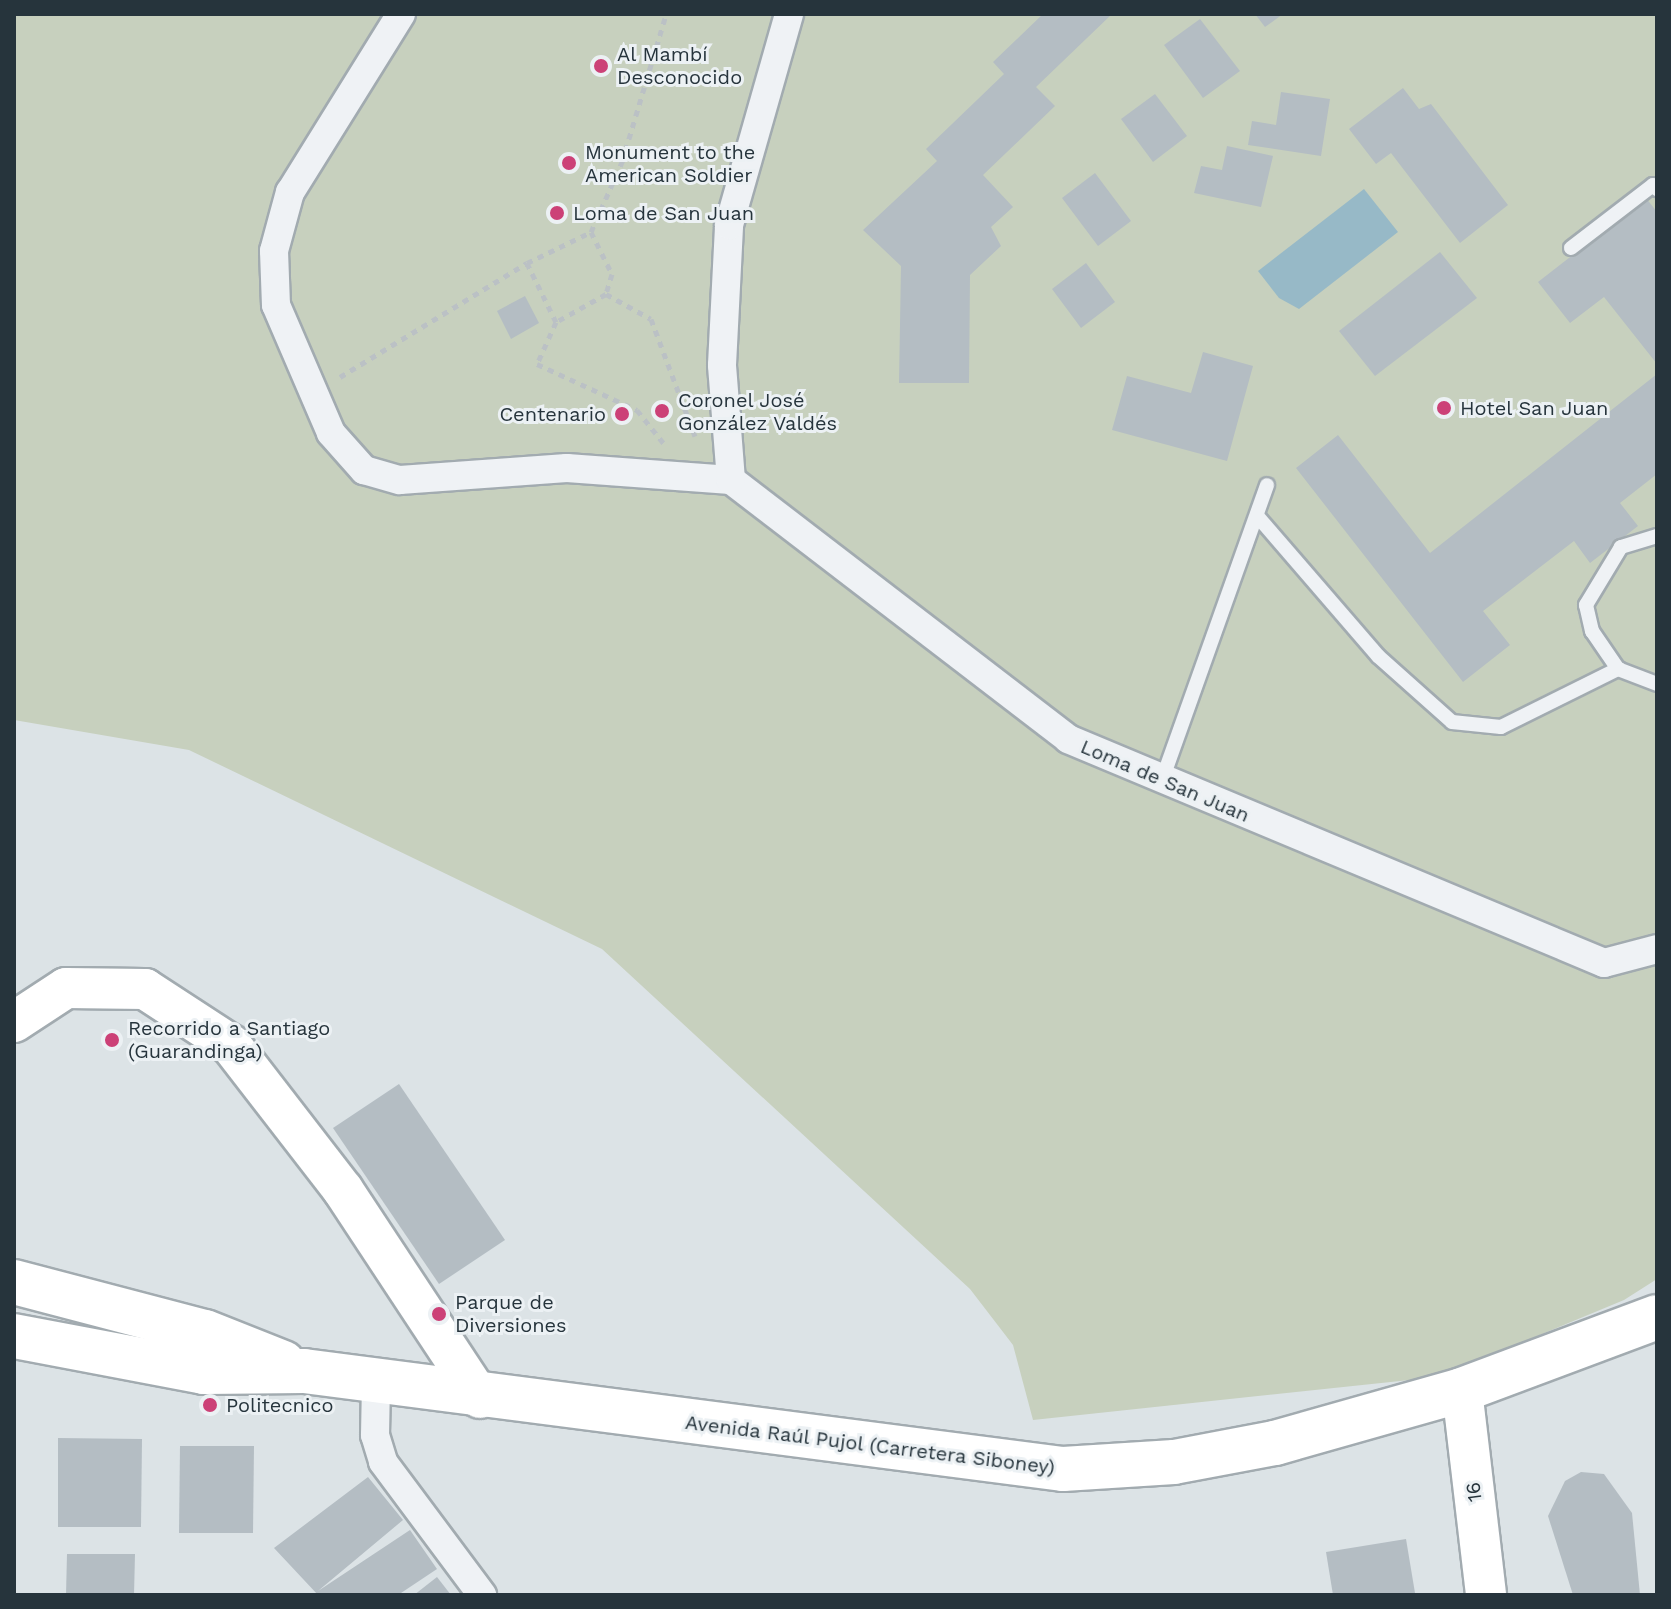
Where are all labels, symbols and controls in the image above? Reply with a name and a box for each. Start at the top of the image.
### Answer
place label: Al Mambí Desconocido [617,42,742,89]
marker: Al Mambí Desconocido [592,57,610,75]
place label: Monument to the American Soldier [585,140,756,187]
marker: Monument to the American Soldier [560,154,578,172]
place label: Loma de San Juan [573,201,755,225]
marker: Loma de San Juan [548,204,566,222]
place label: Coronel José González Valdés [678,388,838,435]
place label: Hotel San Juan [1460,396,1610,420]
marker: Hotel San Juan [1435,399,1453,417]
place label: Centenario [499,402,606,426]
marker: Coronel José González Valdés [653,402,671,420]
marker: Centenario [613,405,631,423]
street label: Loma de San Juan [1077,734,1253,828]
place label: Recorrido a Santiago (Guarandinga) [128,1016,331,1063]
marker: Recorrido a Santiago (Guarandinga) [103,1031,121,1049]
place label: Parque de Diversiones [455,1290,567,1337]
marker: Parque de Diversiones [430,1305,448,1323]
place label: Politecnico [226,1393,333,1417]
marker: Politecnico [201,1396,219,1414]
street label: Avenida Raúl Pujol (Carretera Siboney) [683,1410,1057,1480]
street label: 16 [1461,1481,1487,1503]

